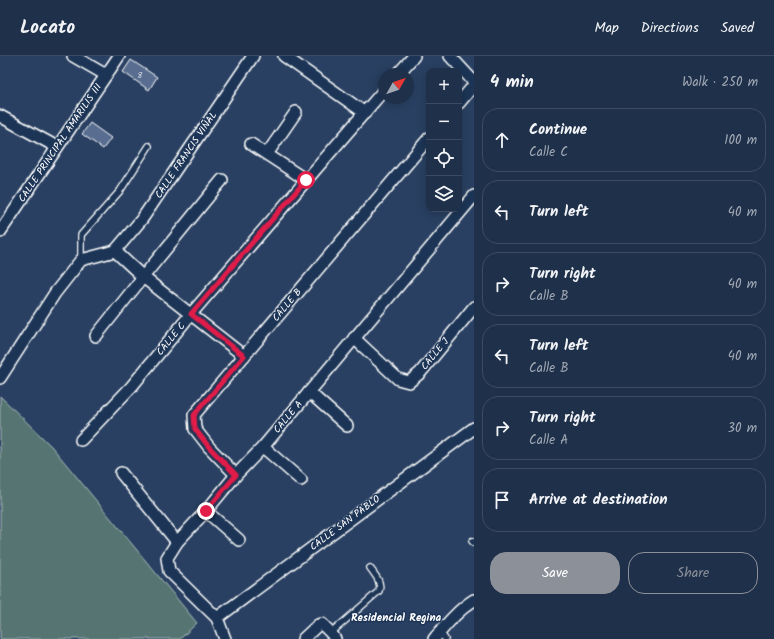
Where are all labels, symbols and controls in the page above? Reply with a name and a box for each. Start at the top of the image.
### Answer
text: Locato [20,13,75,43]
text: Map [594,17,619,39]
text: Directions [641,17,699,39]
text: Saved [721,17,754,39]
north arrow [378,68,414,104]
map controls [426,68,462,212]
button: + [426,68,462,104]
house number: 8 [138,69,143,82]
text: 4 min [490,69,534,96]
text: Walk · 250 m [682,72,758,93]
street label: CALLE PRINCIPAL AMARILIS III [14,80,106,206]
button: − [426,104,462,140]
street label: CALLE FRANCIS VIÑAL [151,108,221,202]
text: Continue [529,118,587,142]
icon: ahead [491,129,513,151]
text: 100 m [724,130,757,151]
button: locate [426,140,462,176]
text: Calle C [529,142,568,163]
route start [297,171,315,189]
button: layers [426,176,462,212]
text: Turn left [529,200,589,224]
icon: left [491,201,513,223]
text: 40 m [728,202,757,223]
text: Turn right [529,262,596,286]
icon: right [491,273,513,295]
text: 40 m [728,274,757,295]
street label: CALLE B [268,285,306,325]
text: Calle B [529,286,569,307]
street label: CALLE C [153,319,189,359]
street label: CALLE J [417,334,453,374]
text: Turn left [529,334,589,358]
icon: left [491,345,513,367]
text: 40 m [728,346,757,367]
text: Calle B [529,358,569,379]
street label: CALLE A [269,397,307,437]
text: Turn right [529,406,596,430]
icon: right [491,417,513,439]
text: 30 m [728,418,757,439]
text: Calle A [529,430,568,451]
text: Arrive at destination [529,488,668,512]
icon: arrive [491,489,513,511]
street label: CALLE SAN PABLO [306,491,384,555]
route end [197,502,215,520]
button: Save [490,552,620,594]
button: Share [628,552,758,594]
district label: Residencial Regina [351,609,441,627]

